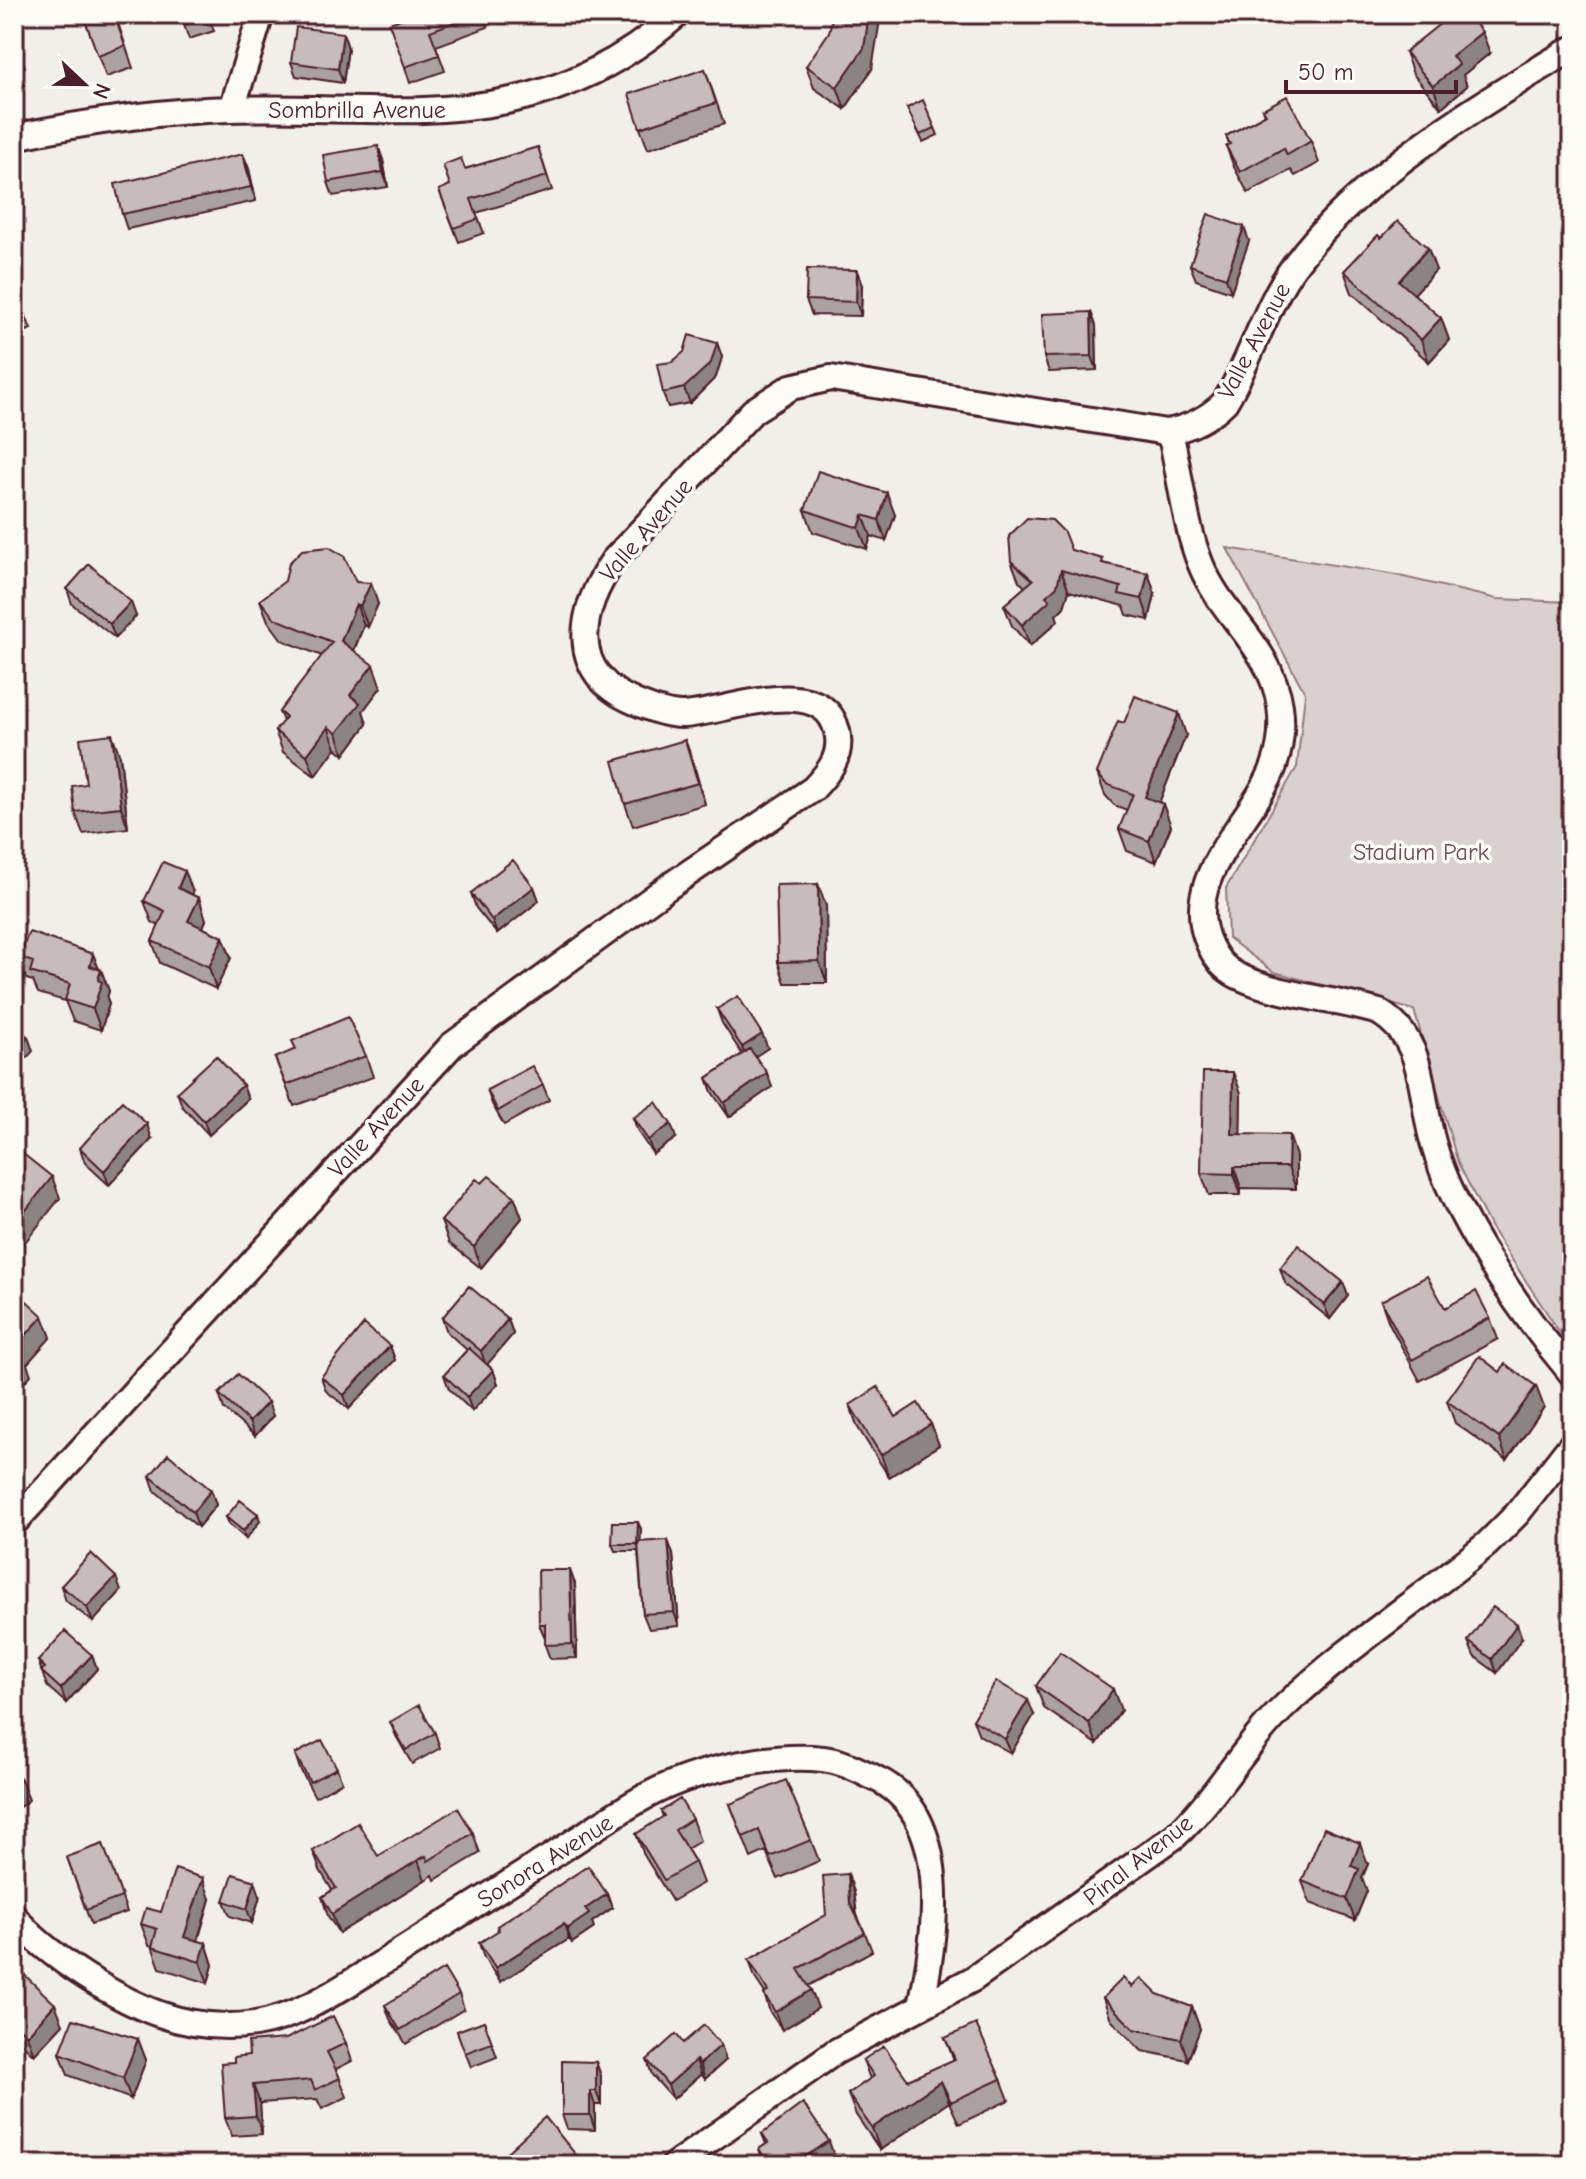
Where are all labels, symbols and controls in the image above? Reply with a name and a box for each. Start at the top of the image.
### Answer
north arrow [44,44,124,124]
scale bar [1286,44,1456,94]
text: 50 m [1298,58,1354,86]
text: N [87,80,116,103]
street label: Sombrilla Avenue [268,96,446,124]
street label: Valle Avenue [1212,278,1296,404]
street label: Valle Avenue [594,473,698,587]
park label: Stadium Park [1353,838,1489,866]
street label: Valle Avenue [322,1071,430,1183]
street label: Sonora Avenue [472,1808,618,1914]
street label: Pinal Avenue [1078,1809,1198,1911]

